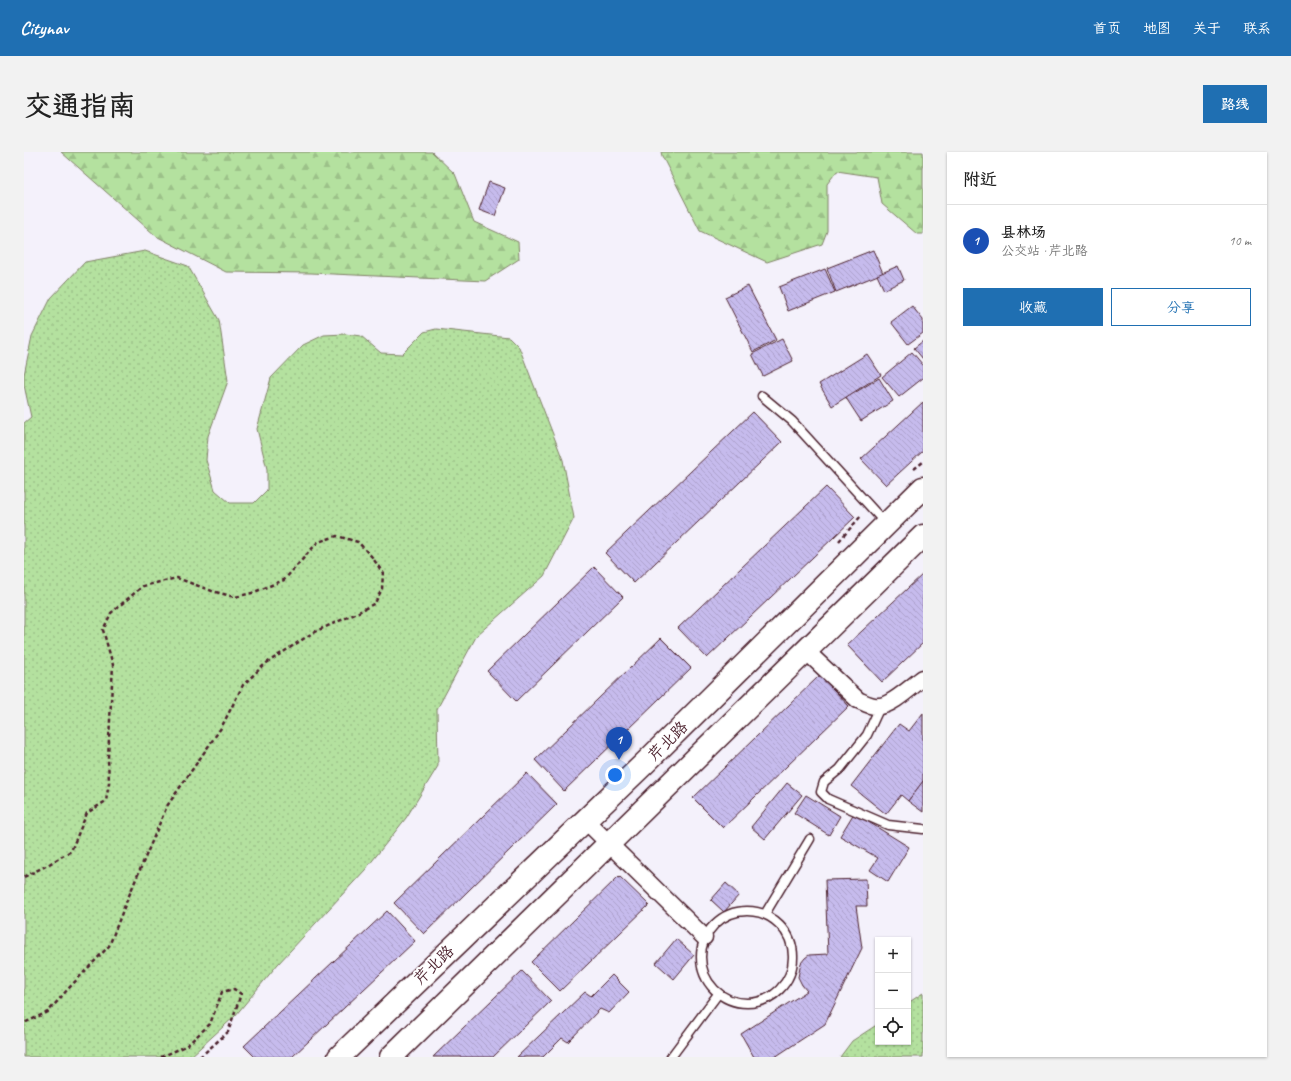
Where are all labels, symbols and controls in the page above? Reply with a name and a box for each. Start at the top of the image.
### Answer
text: Citynav [20,16,68,40]
text: 首页 [1093,20,1121,37]
text: 地图 [1143,20,1171,37]
text: 关于 [1193,20,1221,37]
text: 联系 [1243,20,1271,37]
button: 路线 [1203,85,1267,123]
text: 交通指南 [24,88,136,123]
text: 附近 [963,169,997,190]
text: 县林场 [1001,223,1046,242]
text: 1 [973,233,979,249]
text: 10 m [1229,233,1251,249]
text: 公交站 · 芹北路 [1001,243,1088,259]
button: 收藏 [963,288,1103,326]
button: 分享 [1111,288,1251,326]
street label: 芹北路 [644,717,692,765]
pin: 1 [606,727,632,760]
your location [605,765,625,785]
map controls [875,937,911,1045]
button: + [875,937,911,973]
street label: 芹北路 [410,941,458,989]
button: − [875,973,911,1009]
button: locate [875,1009,911,1045]

